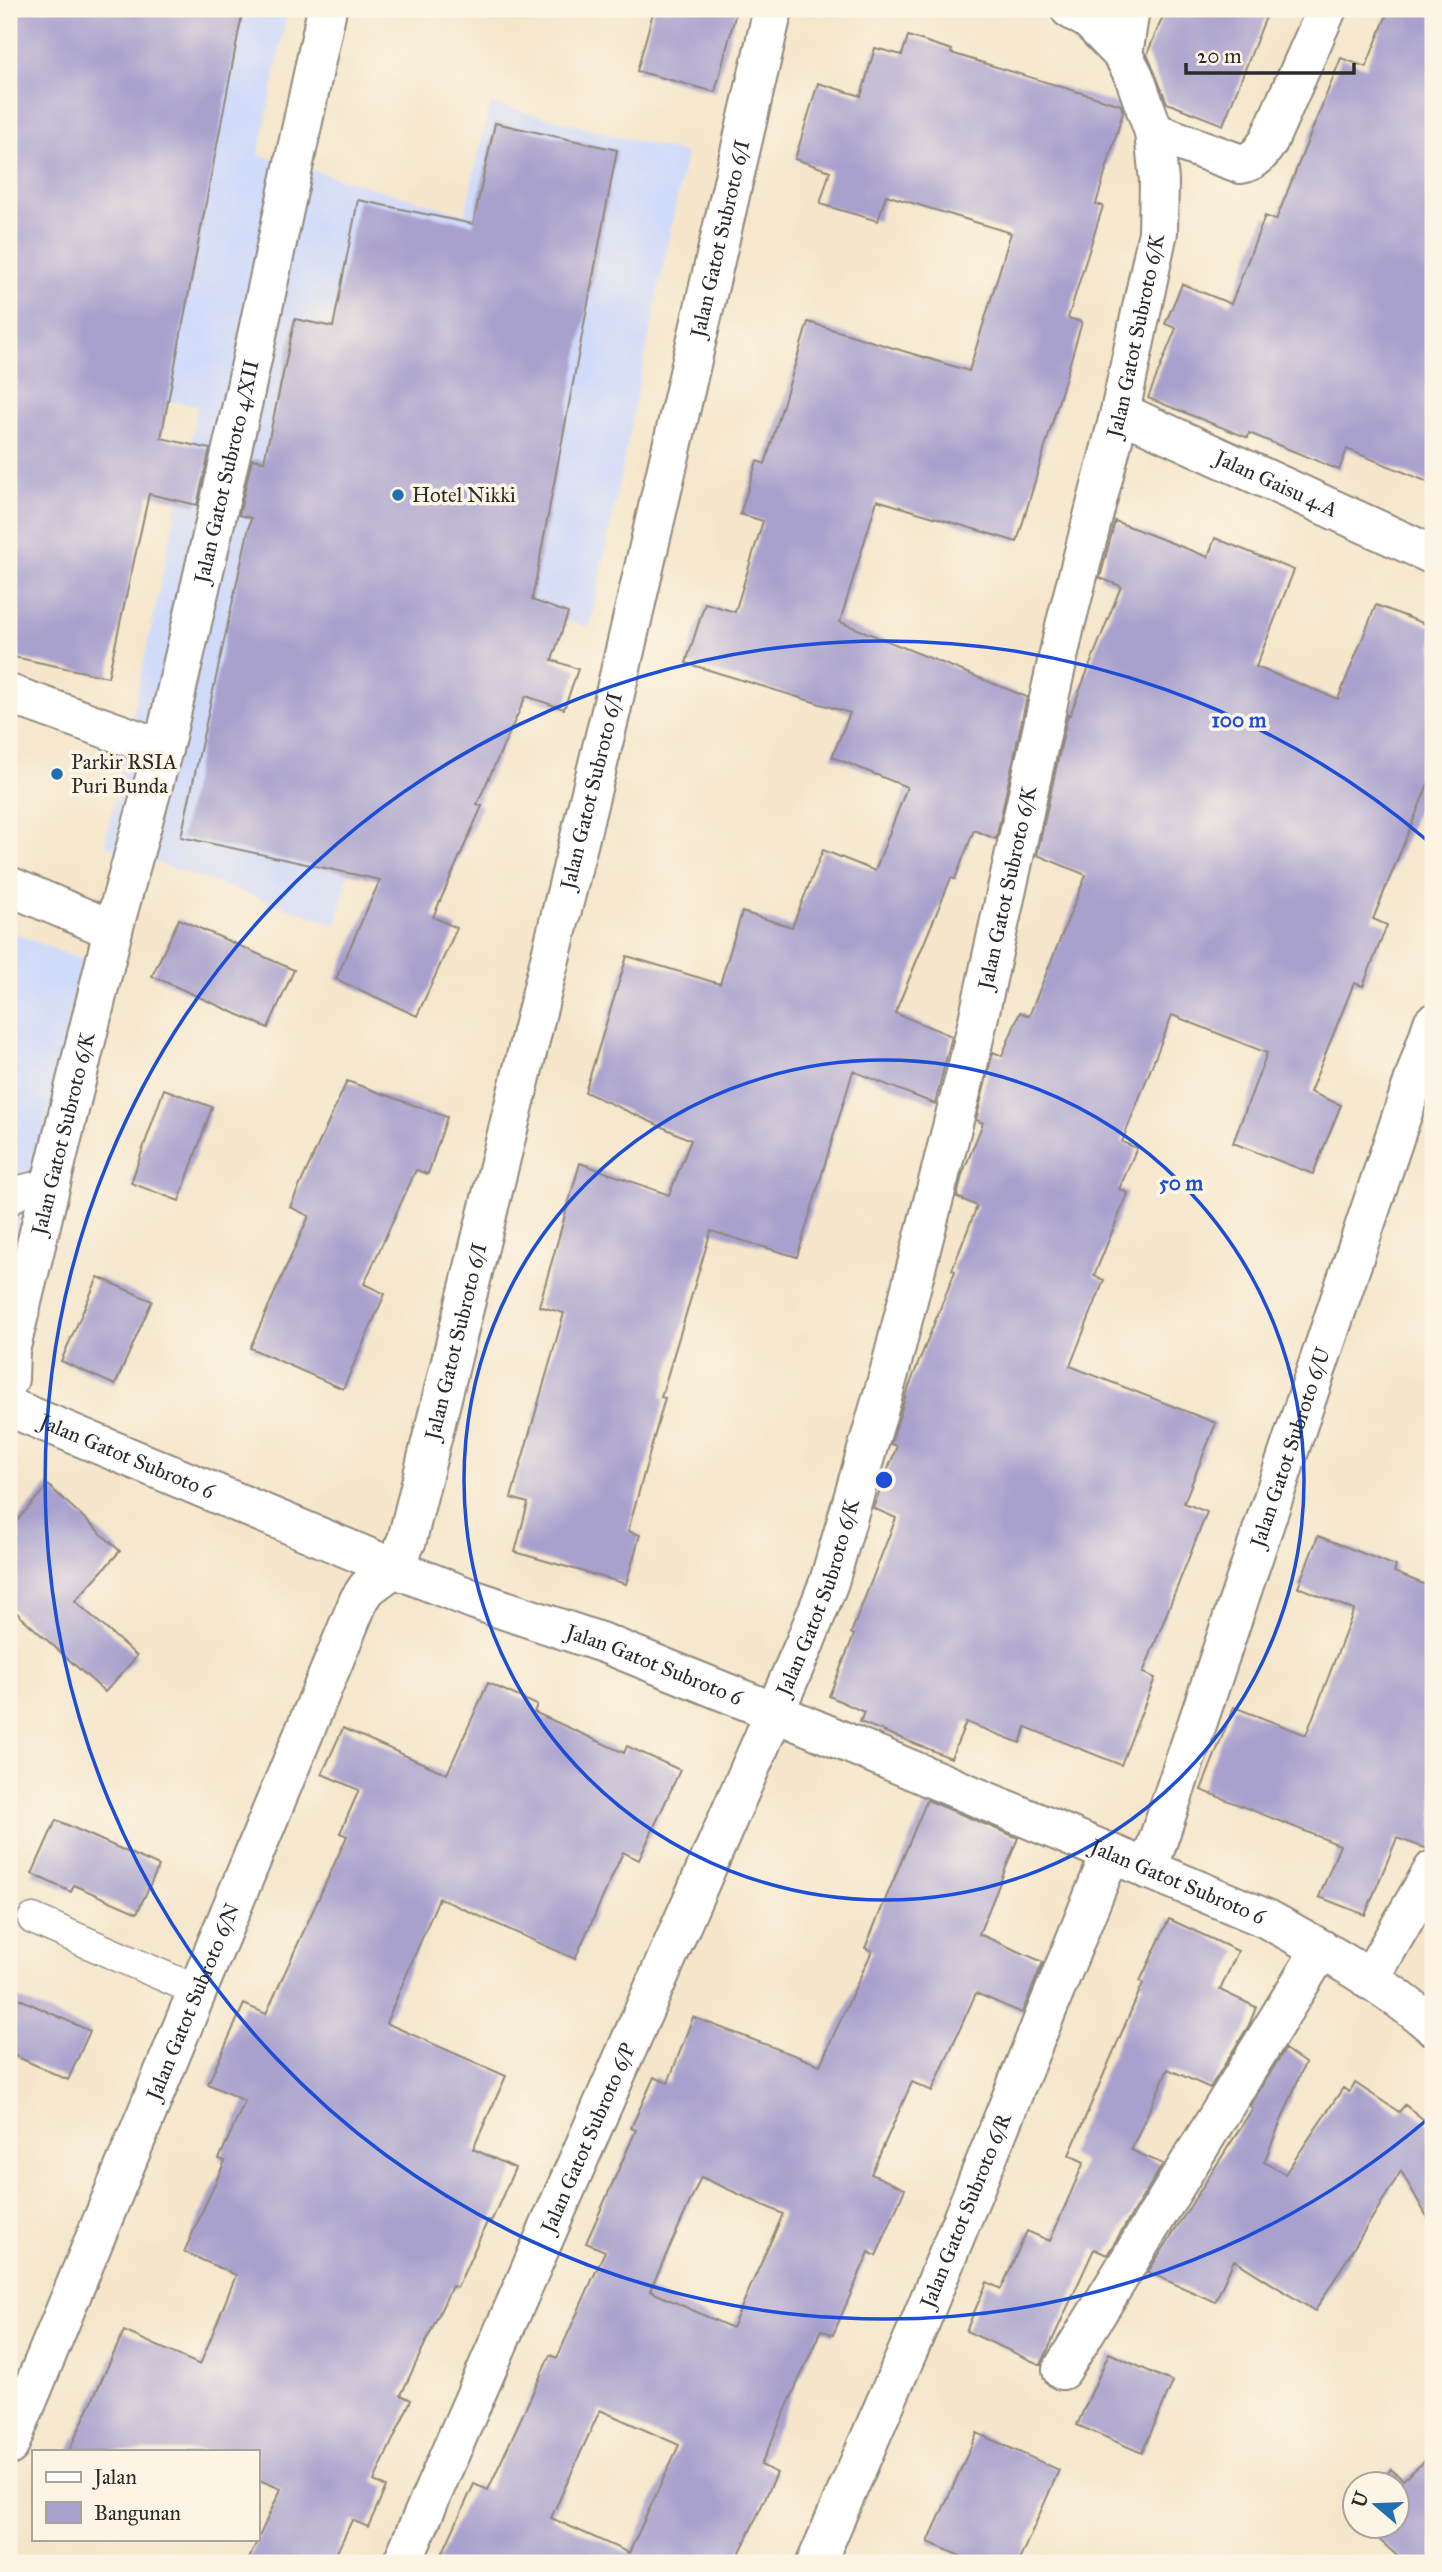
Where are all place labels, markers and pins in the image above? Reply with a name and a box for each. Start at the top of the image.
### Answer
place label: Hotel Nikki [412,482,516,508]
marker: Hotel Nikki [390,487,406,503]
place label: Parkir RSIA Puri Bunda [71,749,177,799]
marker: Parkir RSIA Puri Bunda [49,766,65,782]
centre of rings [872,1468,896,1492]

